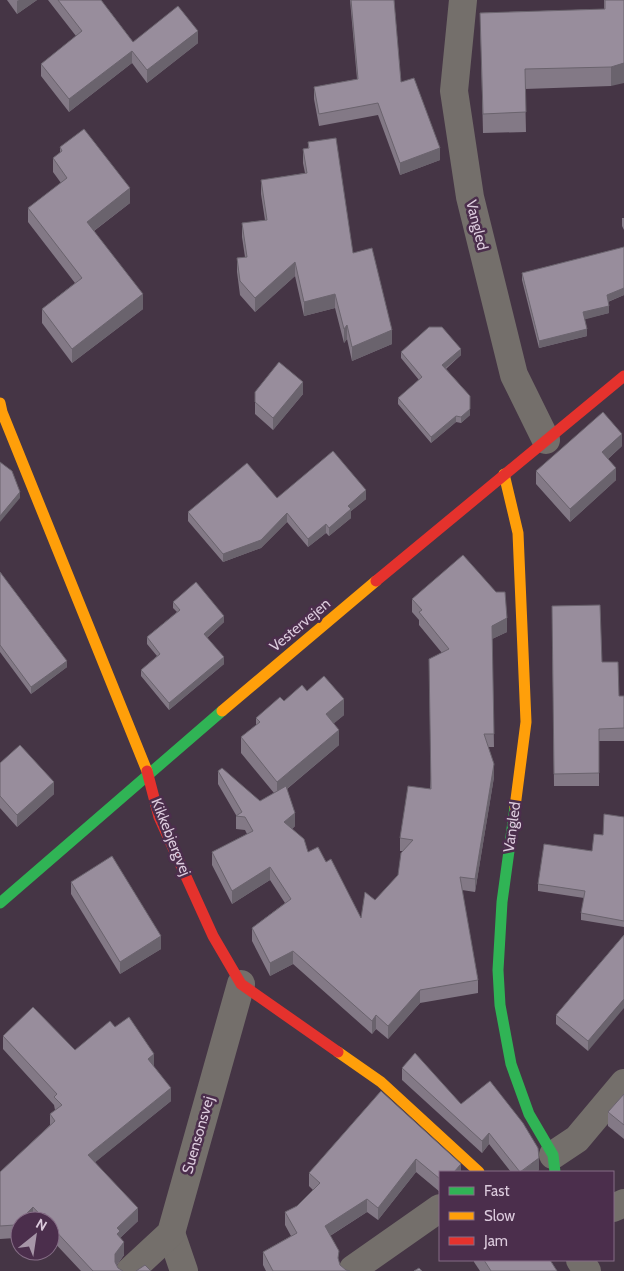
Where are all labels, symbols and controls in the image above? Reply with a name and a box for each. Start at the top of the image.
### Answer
street label: Vangled [462,198,492,252]
street label: Vestervejen [266,594,334,656]
street label: Kikkebjergvej [147,796,195,878]
street label: Vangled [500,800,524,854]
street label: Suensonsvej [178,1094,218,1176]
legend [439,1171,614,1261]
text: Fast [484,1182,509,1200]
text: Slow [484,1207,515,1225]
north arrow [10,1211,60,1261]
text: N [33,1214,50,1235]
text: Jam [483,1232,508,1250]

